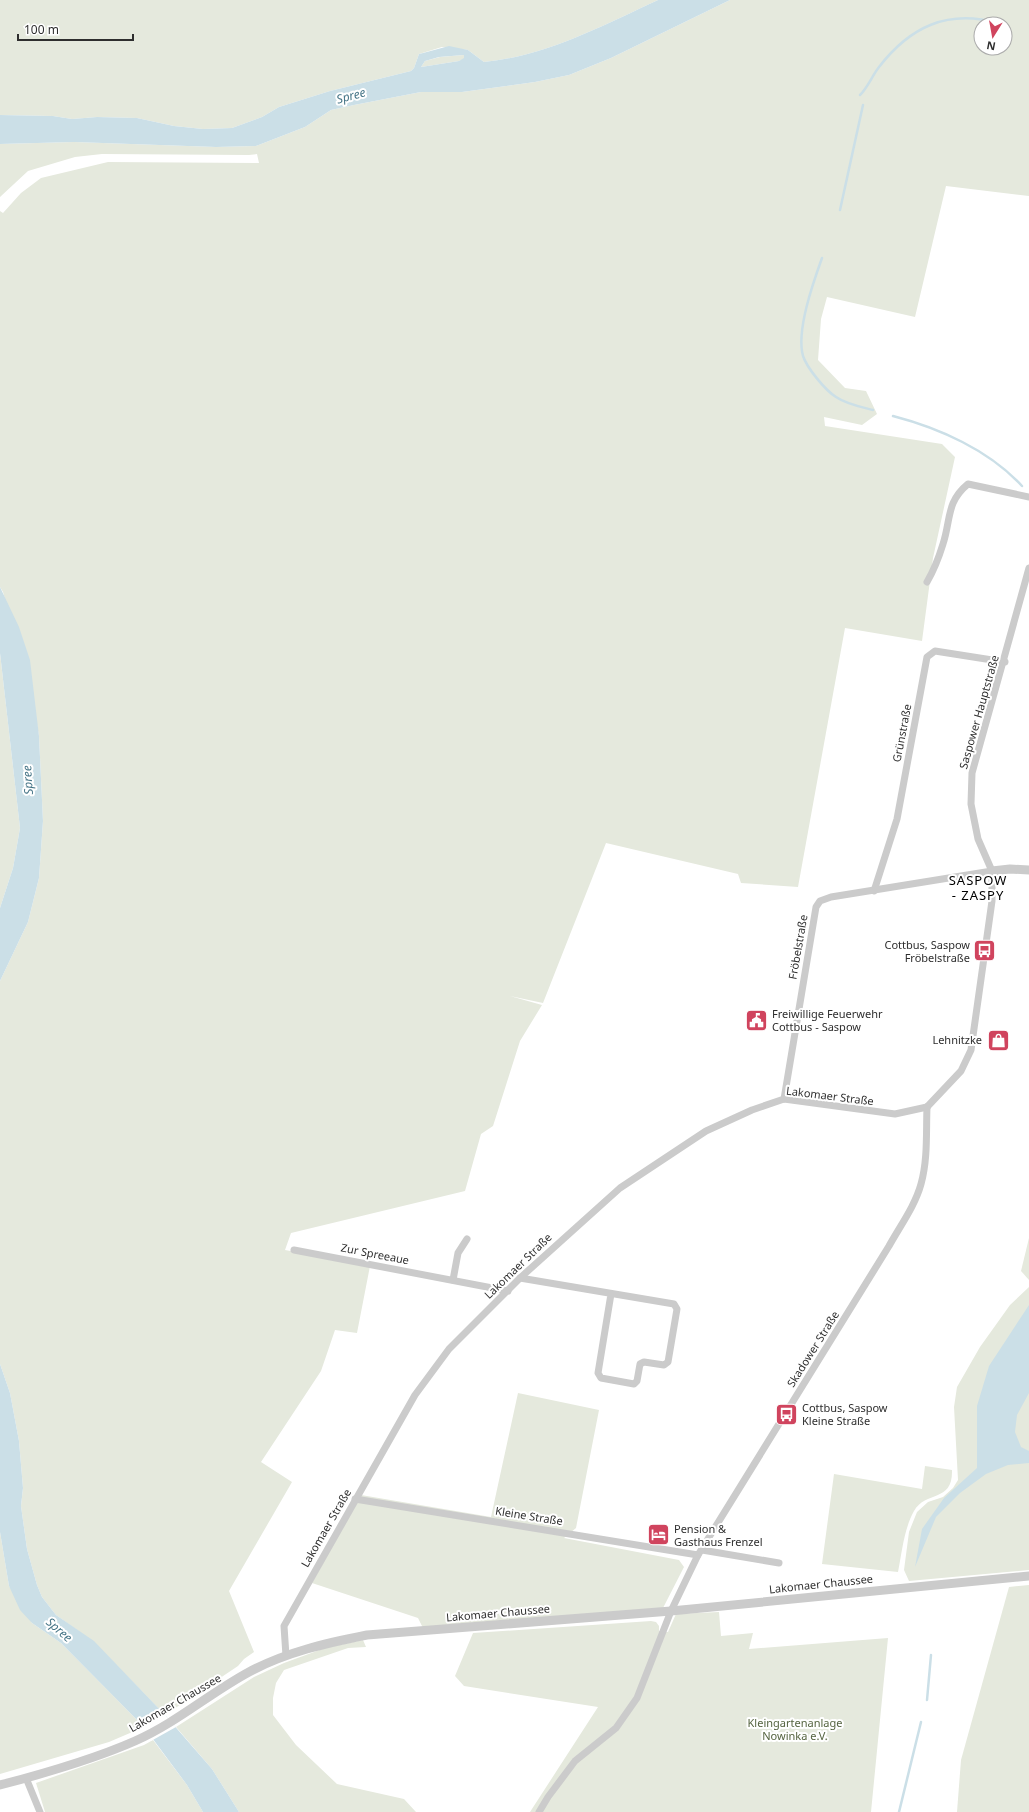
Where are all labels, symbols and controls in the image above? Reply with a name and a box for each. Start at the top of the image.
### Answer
scale bar [18,16,133,42]
north arrow [973,16,1013,56]
text: 100 m [24,21,59,38]
text: N [985,38,997,55]
water label: Spree [334,83,367,108]
street label: Saspower Hauptstraße [955,653,1002,770]
street label: Grünstraße [889,703,915,763]
water label: Spree [18,765,37,795]
district label: SASPOW - ZASPY [949,871,1007,904]
street label: Fröbelstraße [784,913,811,980]
place label: Cottbus, Saspow Fröbelstraße [884,937,970,965]
bus stop icon: Cottbus, Saspow Fröbelstraße [972,938,998,964]
place label: Freiwillige Feuerwehr Cottbus - Saspow [772,1006,883,1034]
public building icon: Freiwillige Feuerwehr Cottbus - Saspow [743,1007,769,1033]
shop icon: Lehnitzke [985,1027,1011,1053]
place label: Lehnitzke [932,1032,982,1047]
street label: Lakomaer Straße [785,1083,875,1108]
street label: Lakomaer Straße [481,1230,555,1302]
street label: Zur Spreeaue [340,1240,410,1267]
street label: Skadower Straße [783,1308,842,1390]
place label: Cottbus, Saspow Kleine Straße [802,1400,888,1428]
bus stop icon: Cottbus, Saspow Kleine Straße [773,1401,799,1427]
street label: Lakomaer Straße [297,1486,354,1570]
street label: Kleine Straße [494,1503,564,1528]
place label: Pension & Gasthaus Frenzel [674,1521,763,1549]
hotel icon: Pension & Gasthaus Frenzel [646,1522,672,1548]
street label: Lakomaer Chaussee [768,1571,874,1596]
street label: Lakomaer Chaussee [445,1600,551,1625]
water label: Spree [43,1614,76,1646]
street label: Lakomaer Chaussee [126,1670,224,1735]
park label: Kleingartenanlage Nowinka e.V. [748,1715,842,1743]

